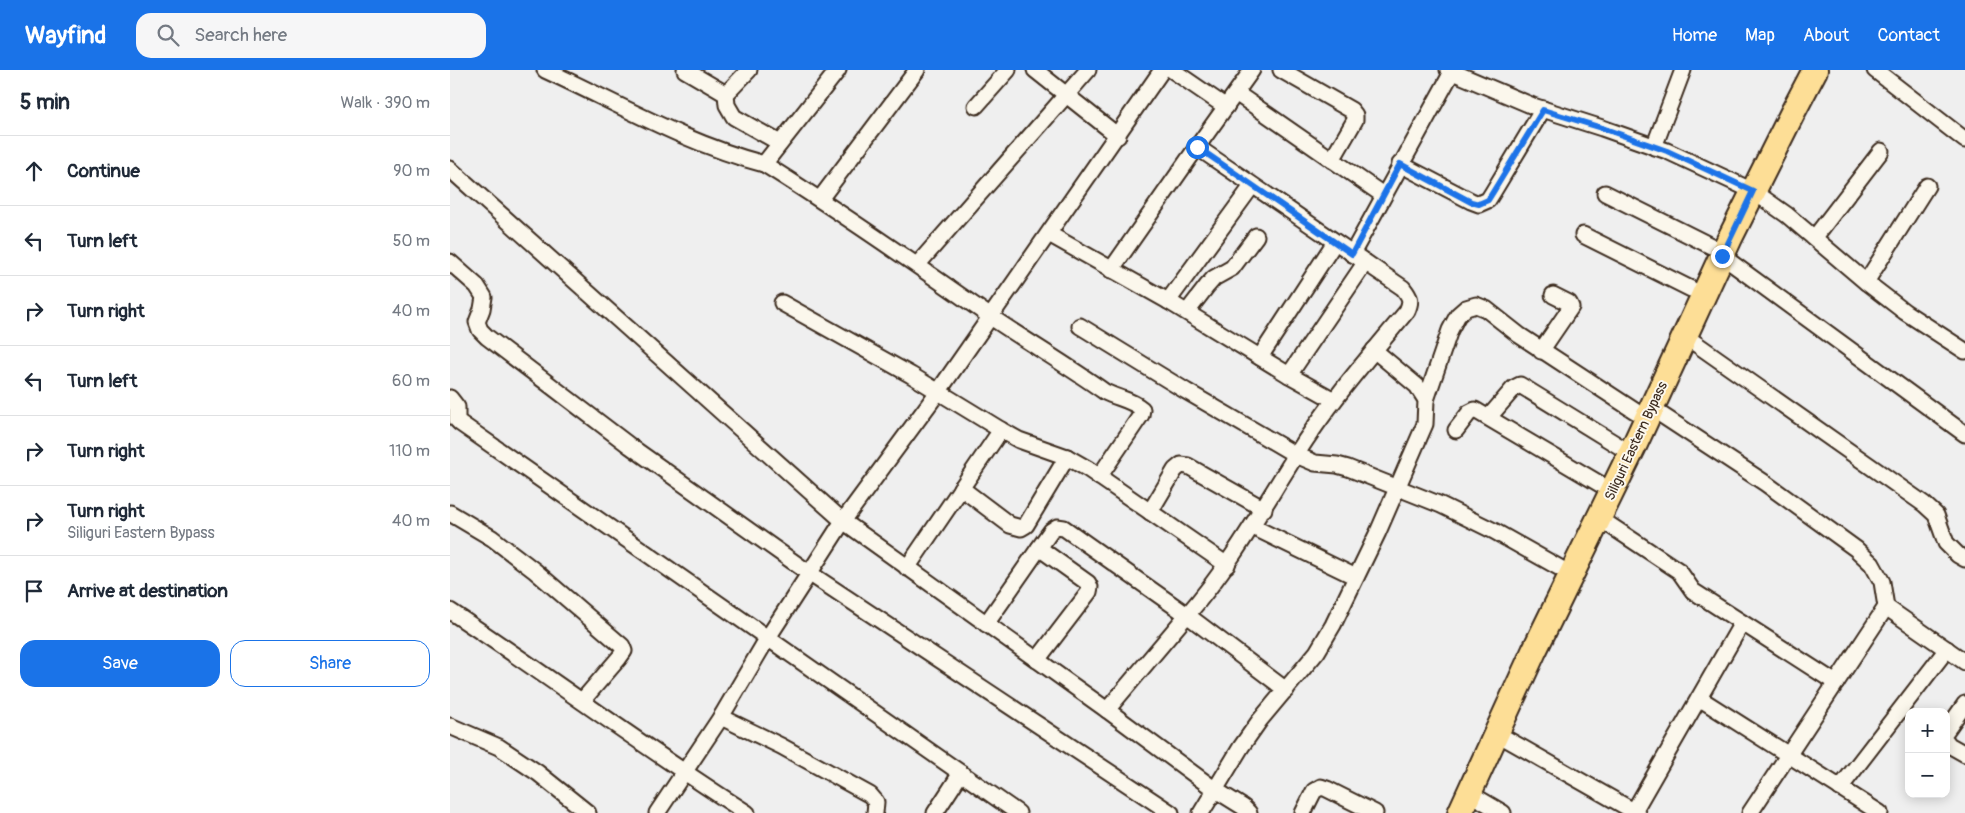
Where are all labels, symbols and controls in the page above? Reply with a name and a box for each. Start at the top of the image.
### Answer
search box [136,13,486,58]
text: Wayfind [25,21,106,50]
icon: search [154,21,182,49]
text: Search here [194,23,287,47]
text: Home [1672,24,1717,47]
text: Map [1745,24,1775,47]
text: About [1803,24,1849,47]
text: Contact [1877,24,1940,47]
text: 5 min [20,89,70,116]
text: Walk · 390 m [341,93,430,113]
route start [1186,136,1209,159]
icon: ahead [20,157,48,185]
text: Continue [67,159,140,183]
text: 90 m [393,161,430,181]
icon: left [20,227,48,255]
text: Turn left [67,229,137,253]
text: 50 m [393,231,430,251]
route end [1711,245,1734,268]
icon: right [20,297,48,325]
text: Turn right [67,299,145,323]
text: 40 m [392,301,430,321]
icon: left [20,367,48,395]
text: Turn left [67,369,137,393]
text: 60 m [392,371,430,391]
street label: Siliguri Eastern Bypass [1601,378,1671,503]
icon: right [20,437,48,465]
text: Turn right [67,439,145,463]
text: 110 m [389,441,430,461]
text: Turn right [67,499,145,523]
icon: right [20,507,48,535]
text: 40 m [392,511,430,531]
text: Siliguri Eastern Bypass [67,523,215,543]
icon: arrive [20,577,48,605]
text: Arrive at destination [67,579,228,603]
button: Save [20,640,220,687]
button: Share [230,640,430,687]
map controls [1905,708,1950,798]
button: + [1905,708,1950,753]
button: − [1905,753,1950,798]

